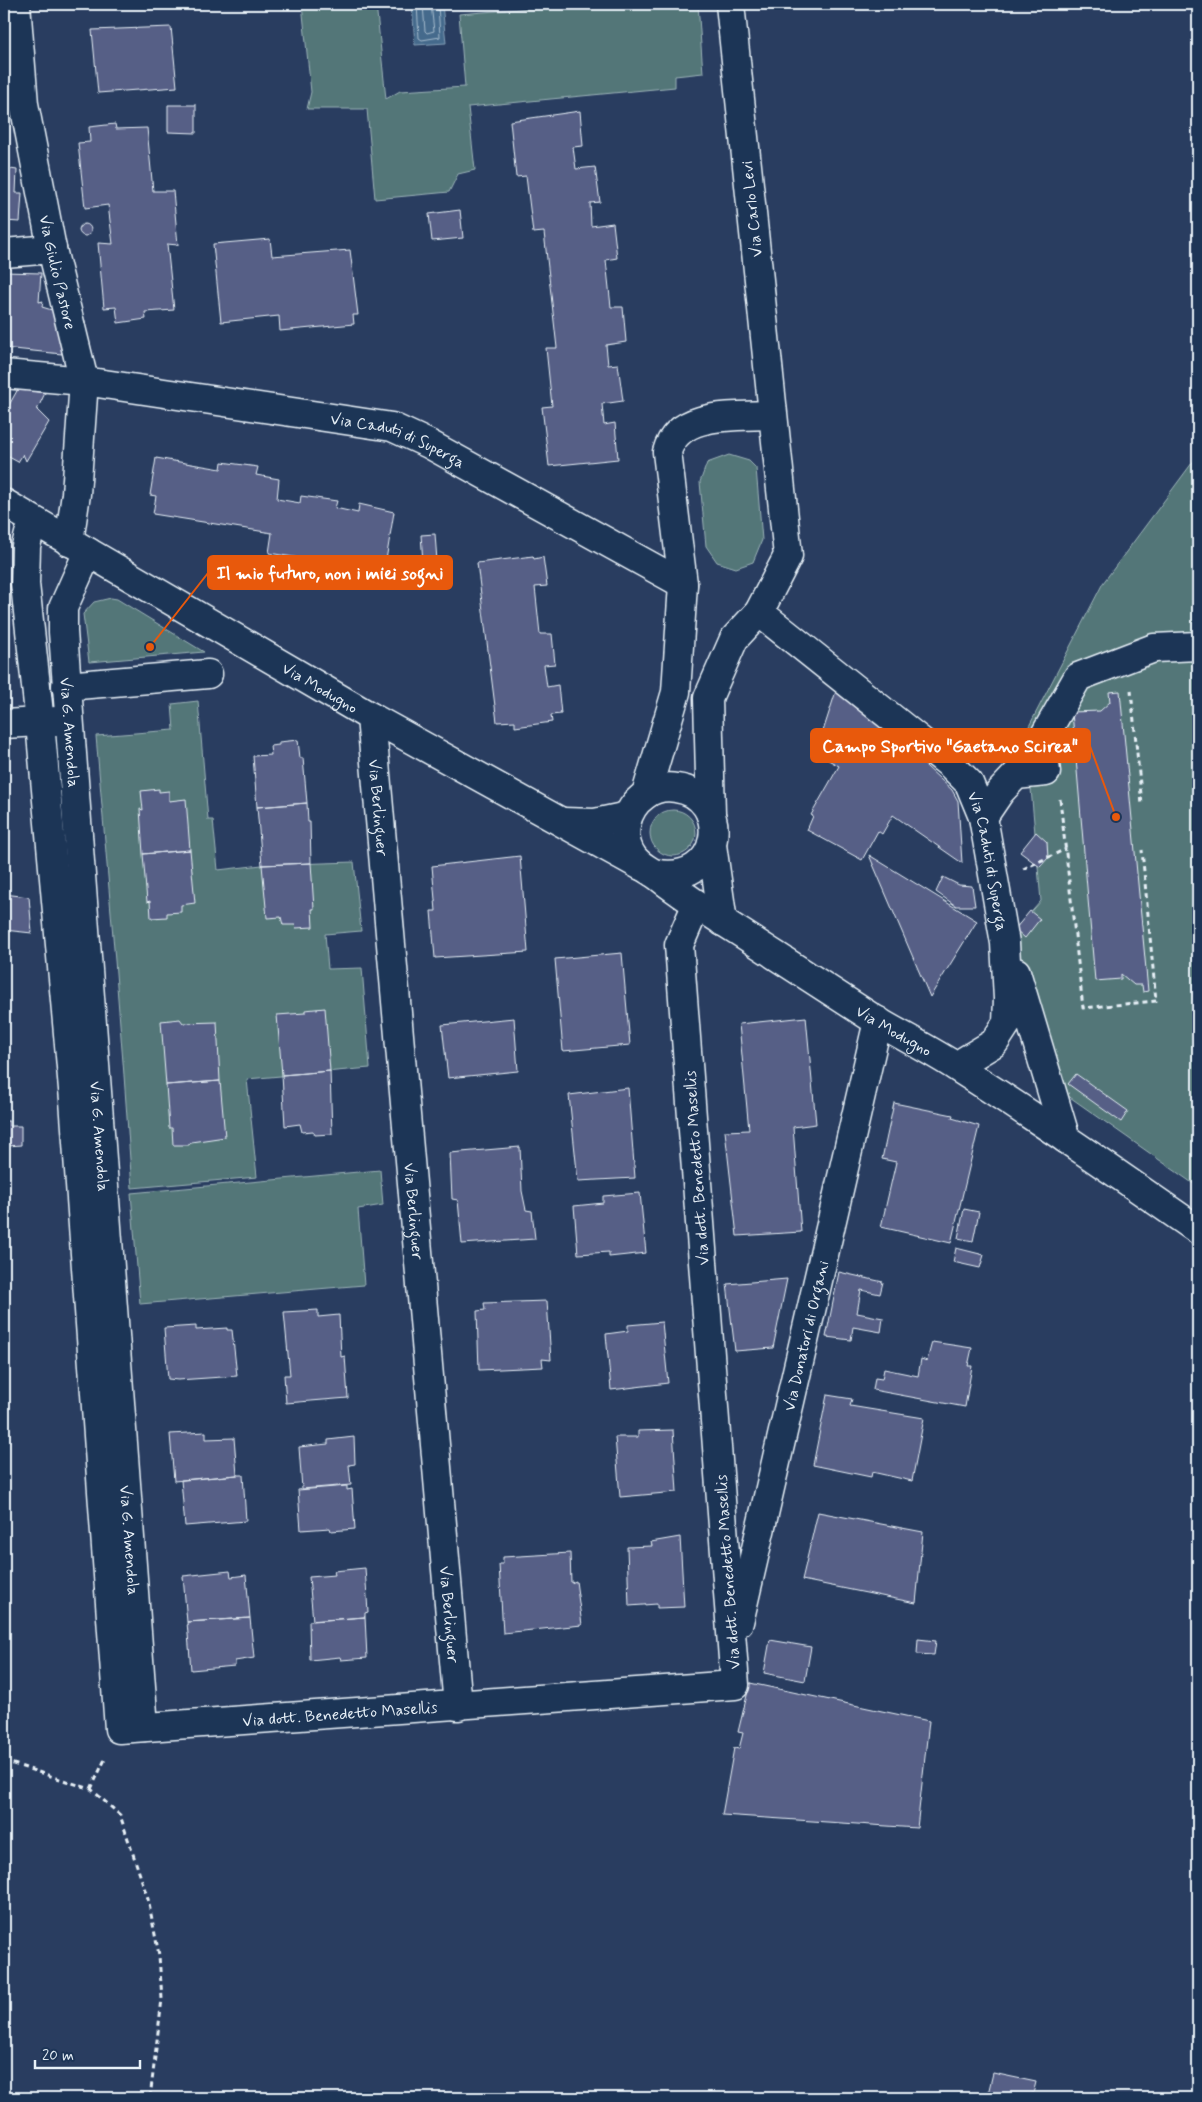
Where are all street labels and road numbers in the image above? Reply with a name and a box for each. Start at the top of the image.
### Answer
street label: Via Carlo Levi [737,159,768,258]
street label: Via Giulio Pastore [34,213,80,332]
street label: Via Caduti di Superga [329,409,468,474]
street label: Via Modugno [278,658,361,719]
street label: Via G. Amendola [54,677,83,788]
street label: Via Berlinguer [363,758,392,858]
street label: Via Caduti di Superga [962,789,1012,933]
street label: Via Modugno [851,1001,935,1062]
street label: Via dott. Benedetto Masellis [680,1070,715,1266]
street label: Via G. Amendola [84,1081,113,1192]
street label: Via Berlinguer [398,1162,428,1261]
street label: Via Donatori di Organi [779,1258,834,1413]
street label: Via dott. Benedetto Masellis [711,1474,746,1670]
street label: Via G. Amendola [114,1484,143,1596]
street label: Via Berlinguer [434,1565,463,1665]
street label: Via dott. Benedetto Masellis [242,1697,438,1732]

